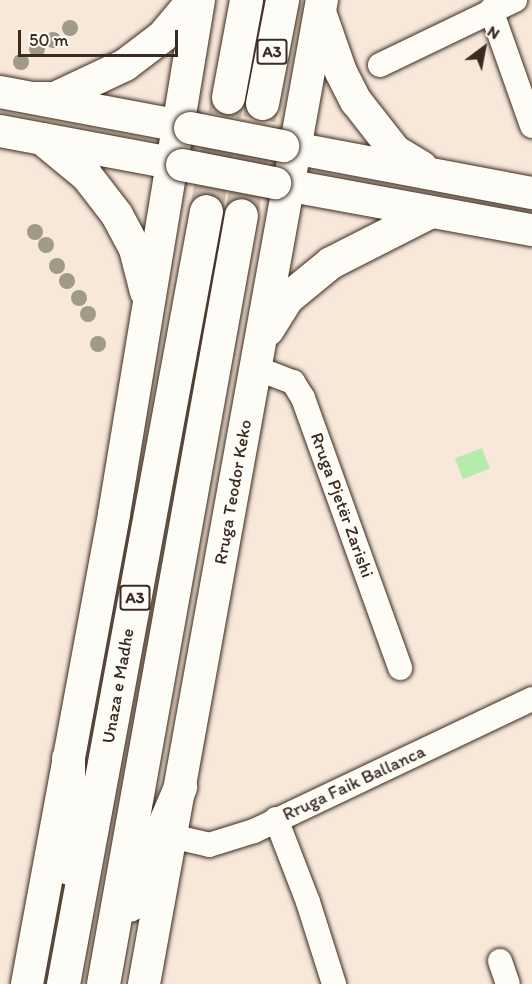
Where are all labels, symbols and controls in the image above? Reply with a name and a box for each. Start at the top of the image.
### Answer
scale bar [21,18,182,56]
north arrow [454,18,514,78]
text: N [484,21,503,43]
text: 50 m [29,29,69,51]
road number: A3 [256,39,288,65]
street label: Rruga Teodor Keko [210,419,256,565]
street label: Rruga Pjetër Zarishi [306,429,378,581]
road number: A3 [118,585,152,611]
street label: Unaza e Madhe [97,627,139,745]
street label: Rruga Faik Ballanca [280,741,428,825]

